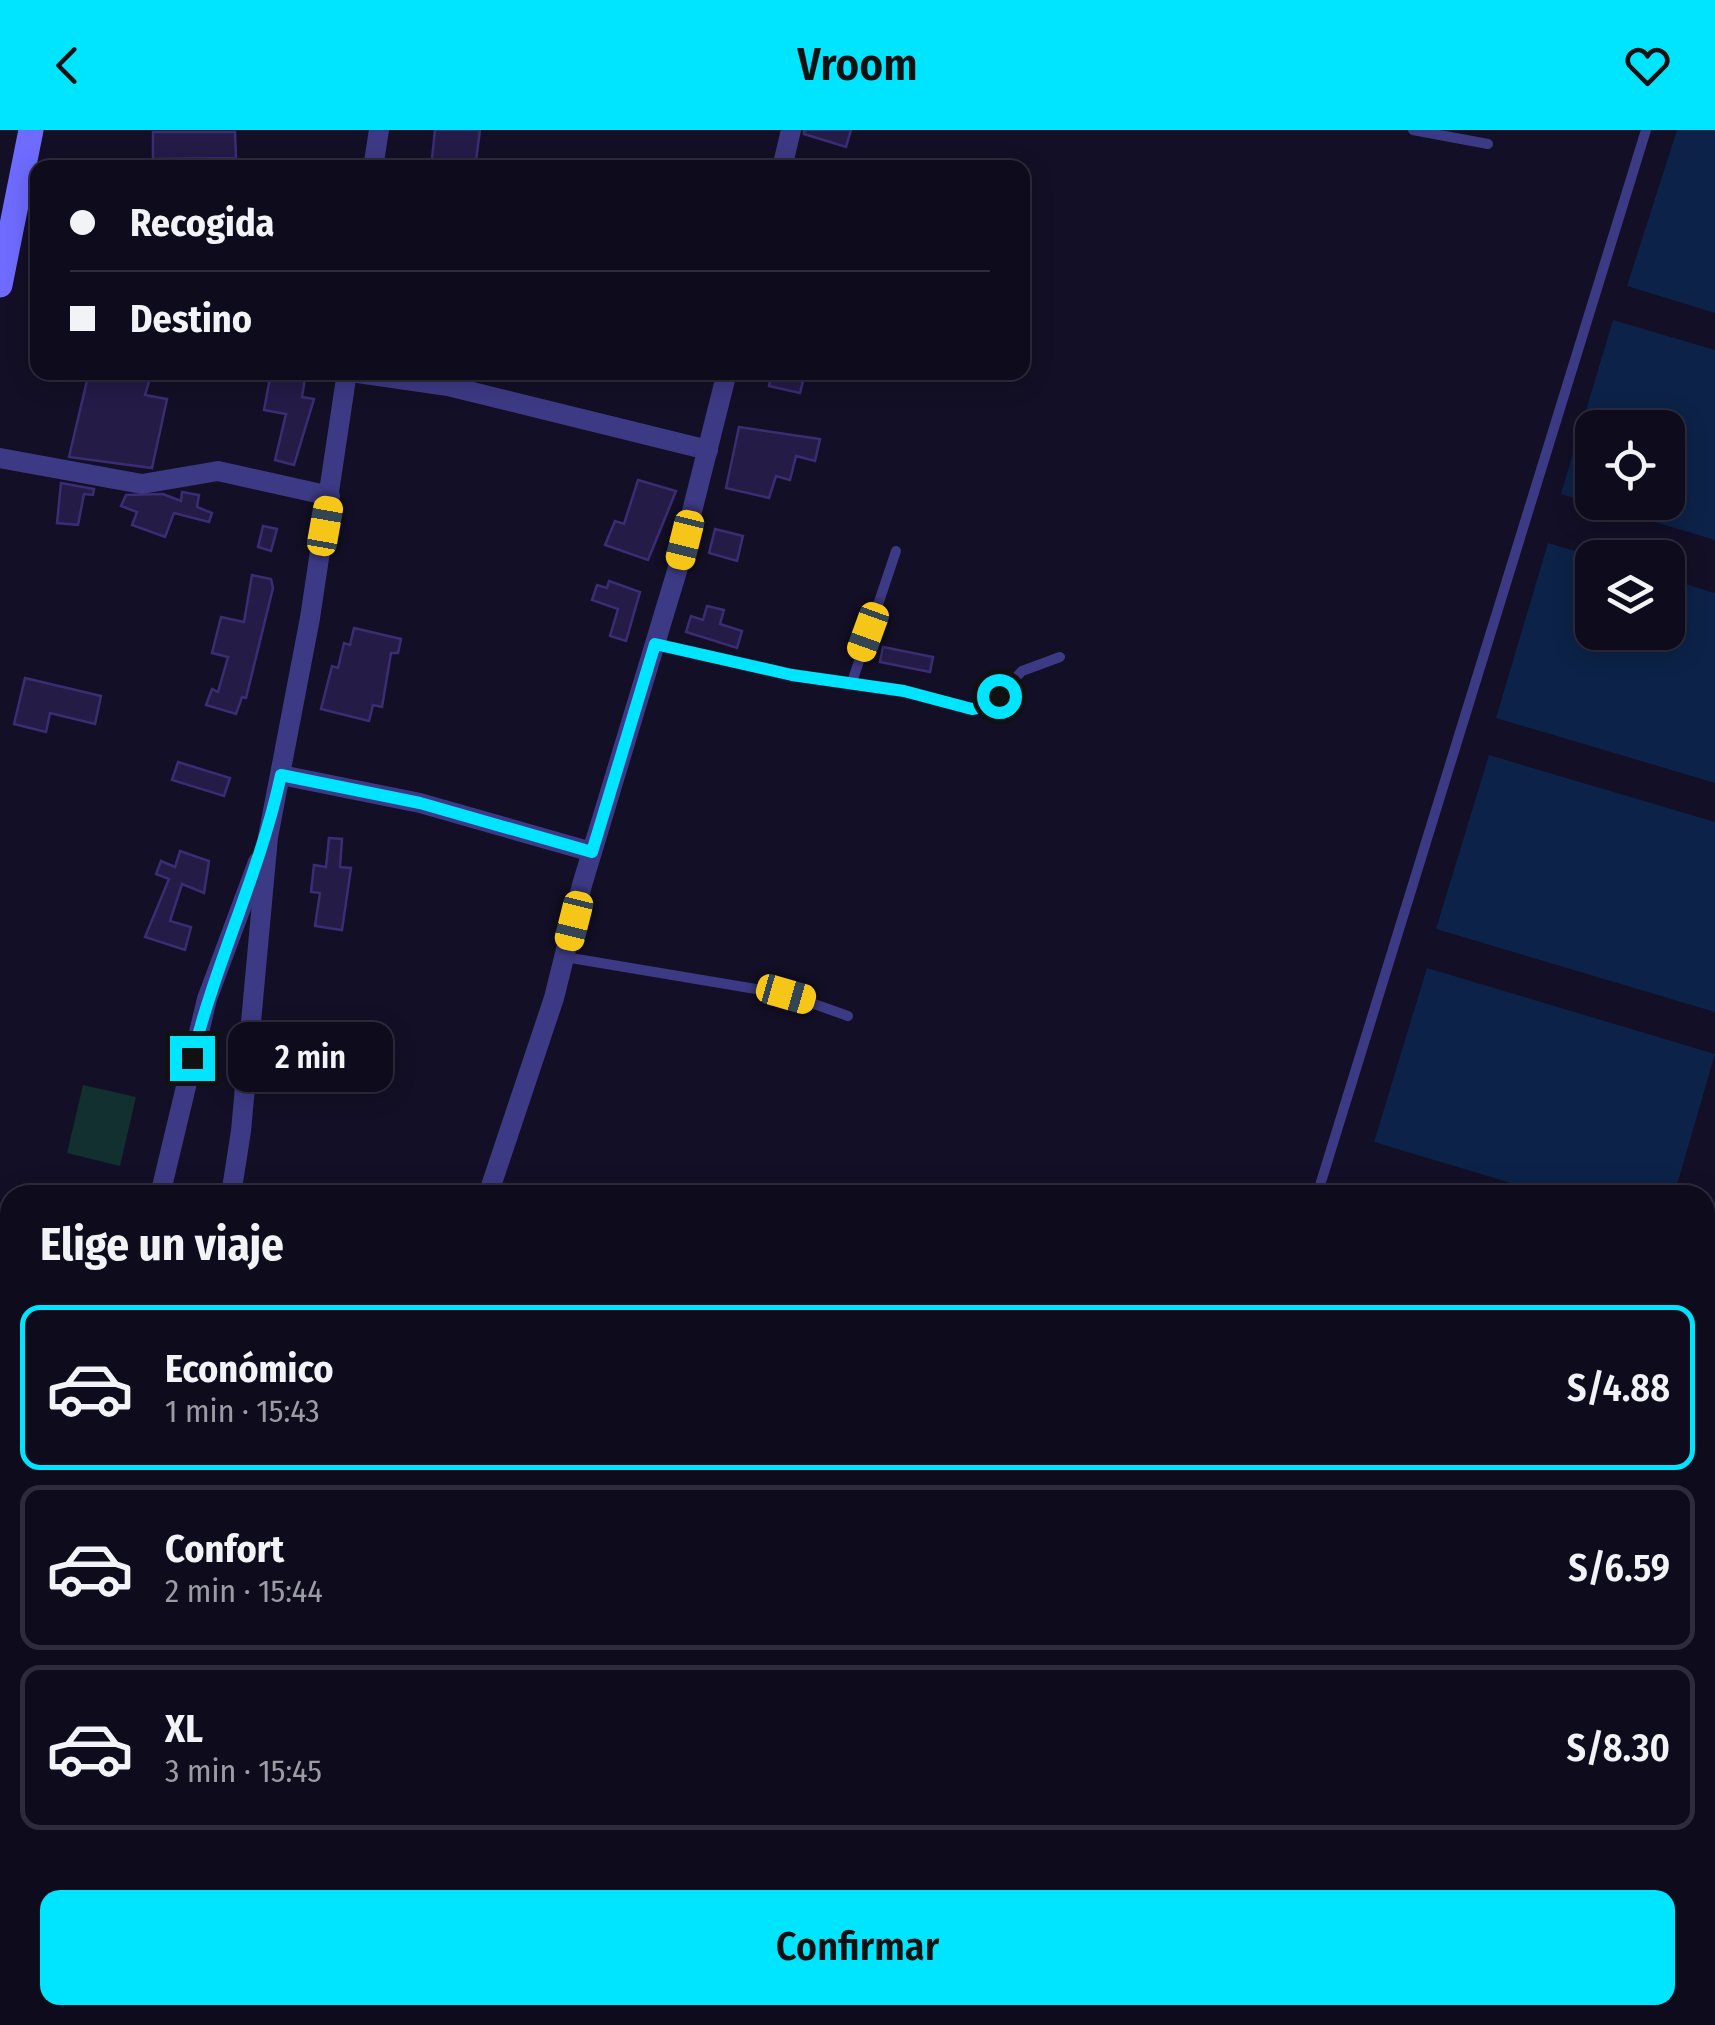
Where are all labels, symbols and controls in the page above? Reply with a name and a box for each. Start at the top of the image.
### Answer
icon: back [40,38,95,93]
text: Vroom [797,38,918,92]
icon: heart [1620,38,1675,93]
text: Recogida [130,200,274,246]
text: Destino [130,296,252,342]
map controls [1575,410,1685,650]
button: locate [1575,410,1685,520]
car [305,494,345,558]
car [663,507,707,573]
button: layers [1575,540,1685,650]
car [844,599,892,665]
route start [977,674,1022,719]
car [552,888,596,954]
car [753,971,819,1017]
callout: 2 min [227,1023,392,1093]
route end [170,1036,215,1081]
text: 2 min [275,1038,346,1076]
text: Elige un viaje [40,1218,284,1272]
icon: car [45,1343,135,1433]
text: Económico [165,1346,334,1392]
text: S/4.88 [1567,1365,1670,1411]
text: 1 min · 15:43 [165,1392,320,1430]
icon: car [45,1523,135,1613]
text: Confort [165,1526,284,1572]
text: S/6.59 [1568,1545,1670,1591]
text: 2 min · 15:44 [165,1572,323,1610]
icon: car [45,1703,135,1793]
text: XL [165,1706,203,1752]
text: S/8.30 [1566,1725,1670,1771]
text: 3 min · 15:45 [165,1752,322,1790]
button: Confirmar [40,1890,1675,2005]

